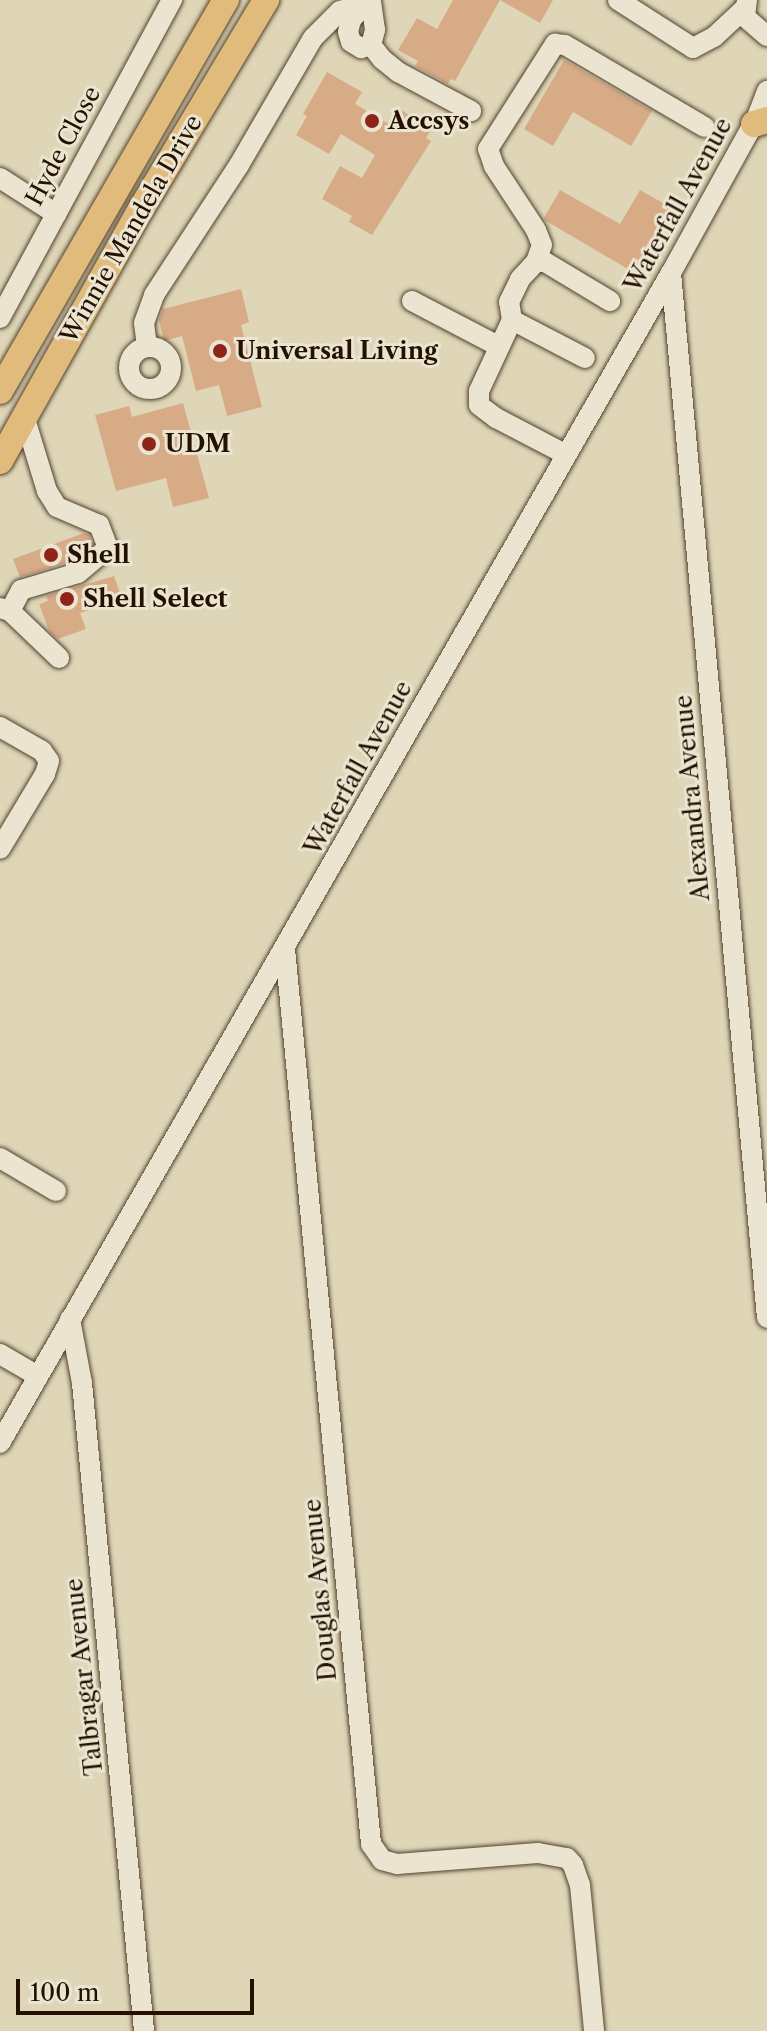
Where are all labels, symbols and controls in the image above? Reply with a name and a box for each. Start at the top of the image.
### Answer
street label: Hyde Close [19,81,107,211]
place label: Accsys [388,107,469,135]
street label: Winnie Mandela Drive [54,110,208,348]
marker: Accsys [363,112,381,130]
street label: Waterfall Avenue [618,112,738,298]
place label: Universal Living [236,337,438,365]
marker: Universal Living [211,342,229,360]
place label: UDM [165,430,231,458]
marker: UDM [140,435,158,453]
place label: Shell [67,541,130,569]
marker: Shell [42,546,60,564]
place label: Shell Select [83,585,227,613]
marker: Shell Select [58,590,76,608]
street label: Waterfall Avenue [298,675,418,861]
street label: Alexandra Avenue [669,693,715,903]
street label: Douglas Avenue [298,1497,342,1683]
street label: Talbragar Avenue [59,1576,109,1778]
scale bar [20,1963,258,2013]
text: 100 m [30,1978,99,2007]

